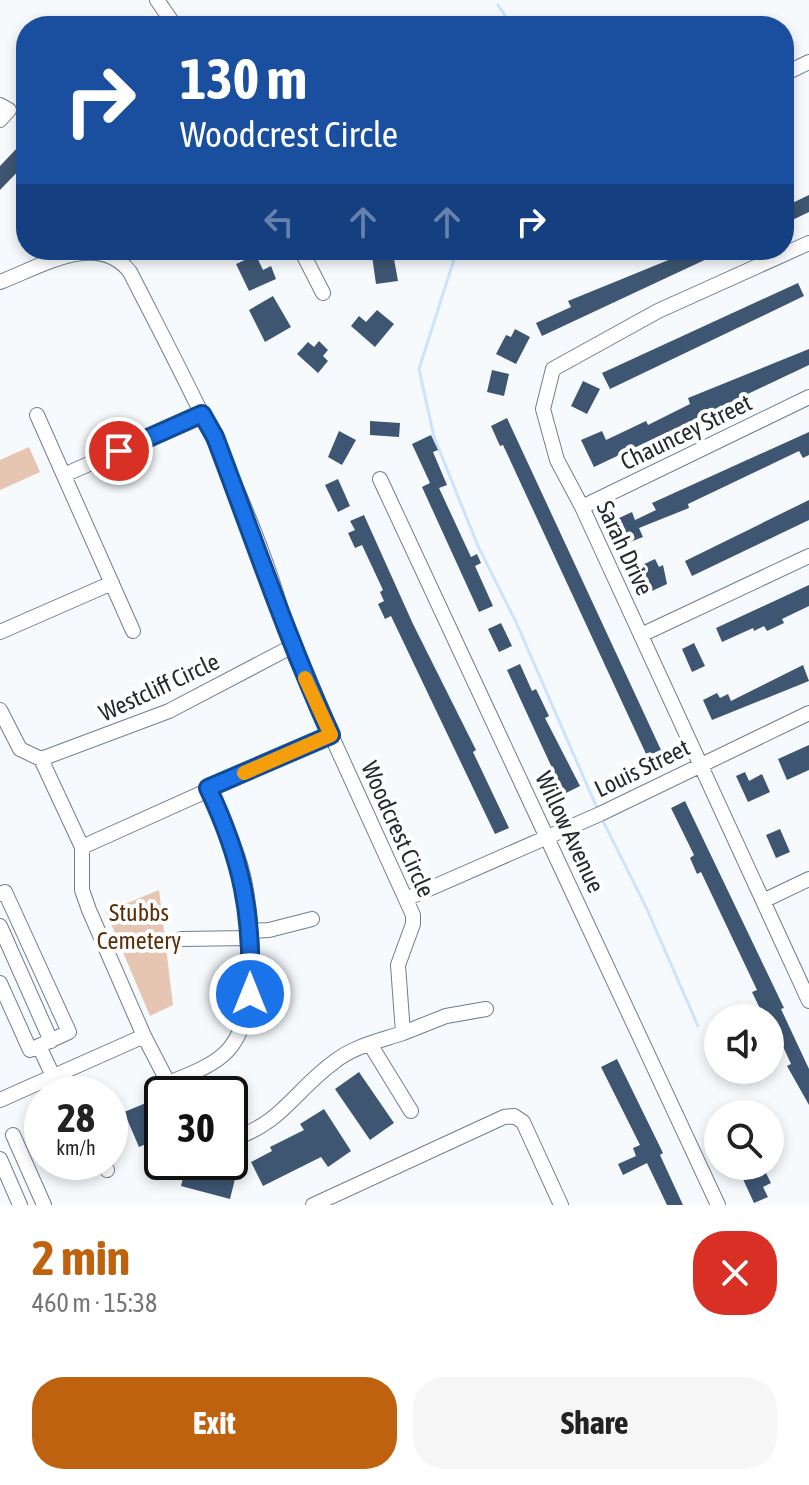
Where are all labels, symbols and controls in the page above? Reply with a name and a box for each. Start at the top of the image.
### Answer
text: 130 m [180,47,307,111]
icon: right [48,48,152,152]
text: Woodcrest Circle [180,113,398,155]
icon: left [257,200,301,244]
icon: ahead [341,200,385,244]
icon: ahead [425,200,469,244]
icon: right [509,200,553,244]
street label: Chauncey Street [616,389,756,475]
pin [85,417,153,485]
icon: arrive [97,429,141,473]
street label: Sarah Drive [592,497,658,599]
street label: Westcliff Circle [95,647,223,727]
street label: Louis Street [590,733,694,803]
street label: Woodcrest Circle [356,757,440,901]
street label: Willow Avenue [530,767,610,897]
park label: Stubbs Cemetery [97,899,181,954]
position arrow [208,952,292,1036]
map controls [704,1004,784,1180]
button: sound [704,1004,784,1084]
speed limit sign: 30 [144,1076,248,1180]
text: 28 [57,1095,95,1140]
button: search [704,1100,784,1180]
text: km/h [56,1136,96,1159]
text: 2 min [32,1230,130,1285]
button: close [693,1231,777,1315]
text: 460 m · 15:38 [32,1288,157,1318]
button: Exit [32,1377,397,1469]
button: Share [413,1377,777,1469]

